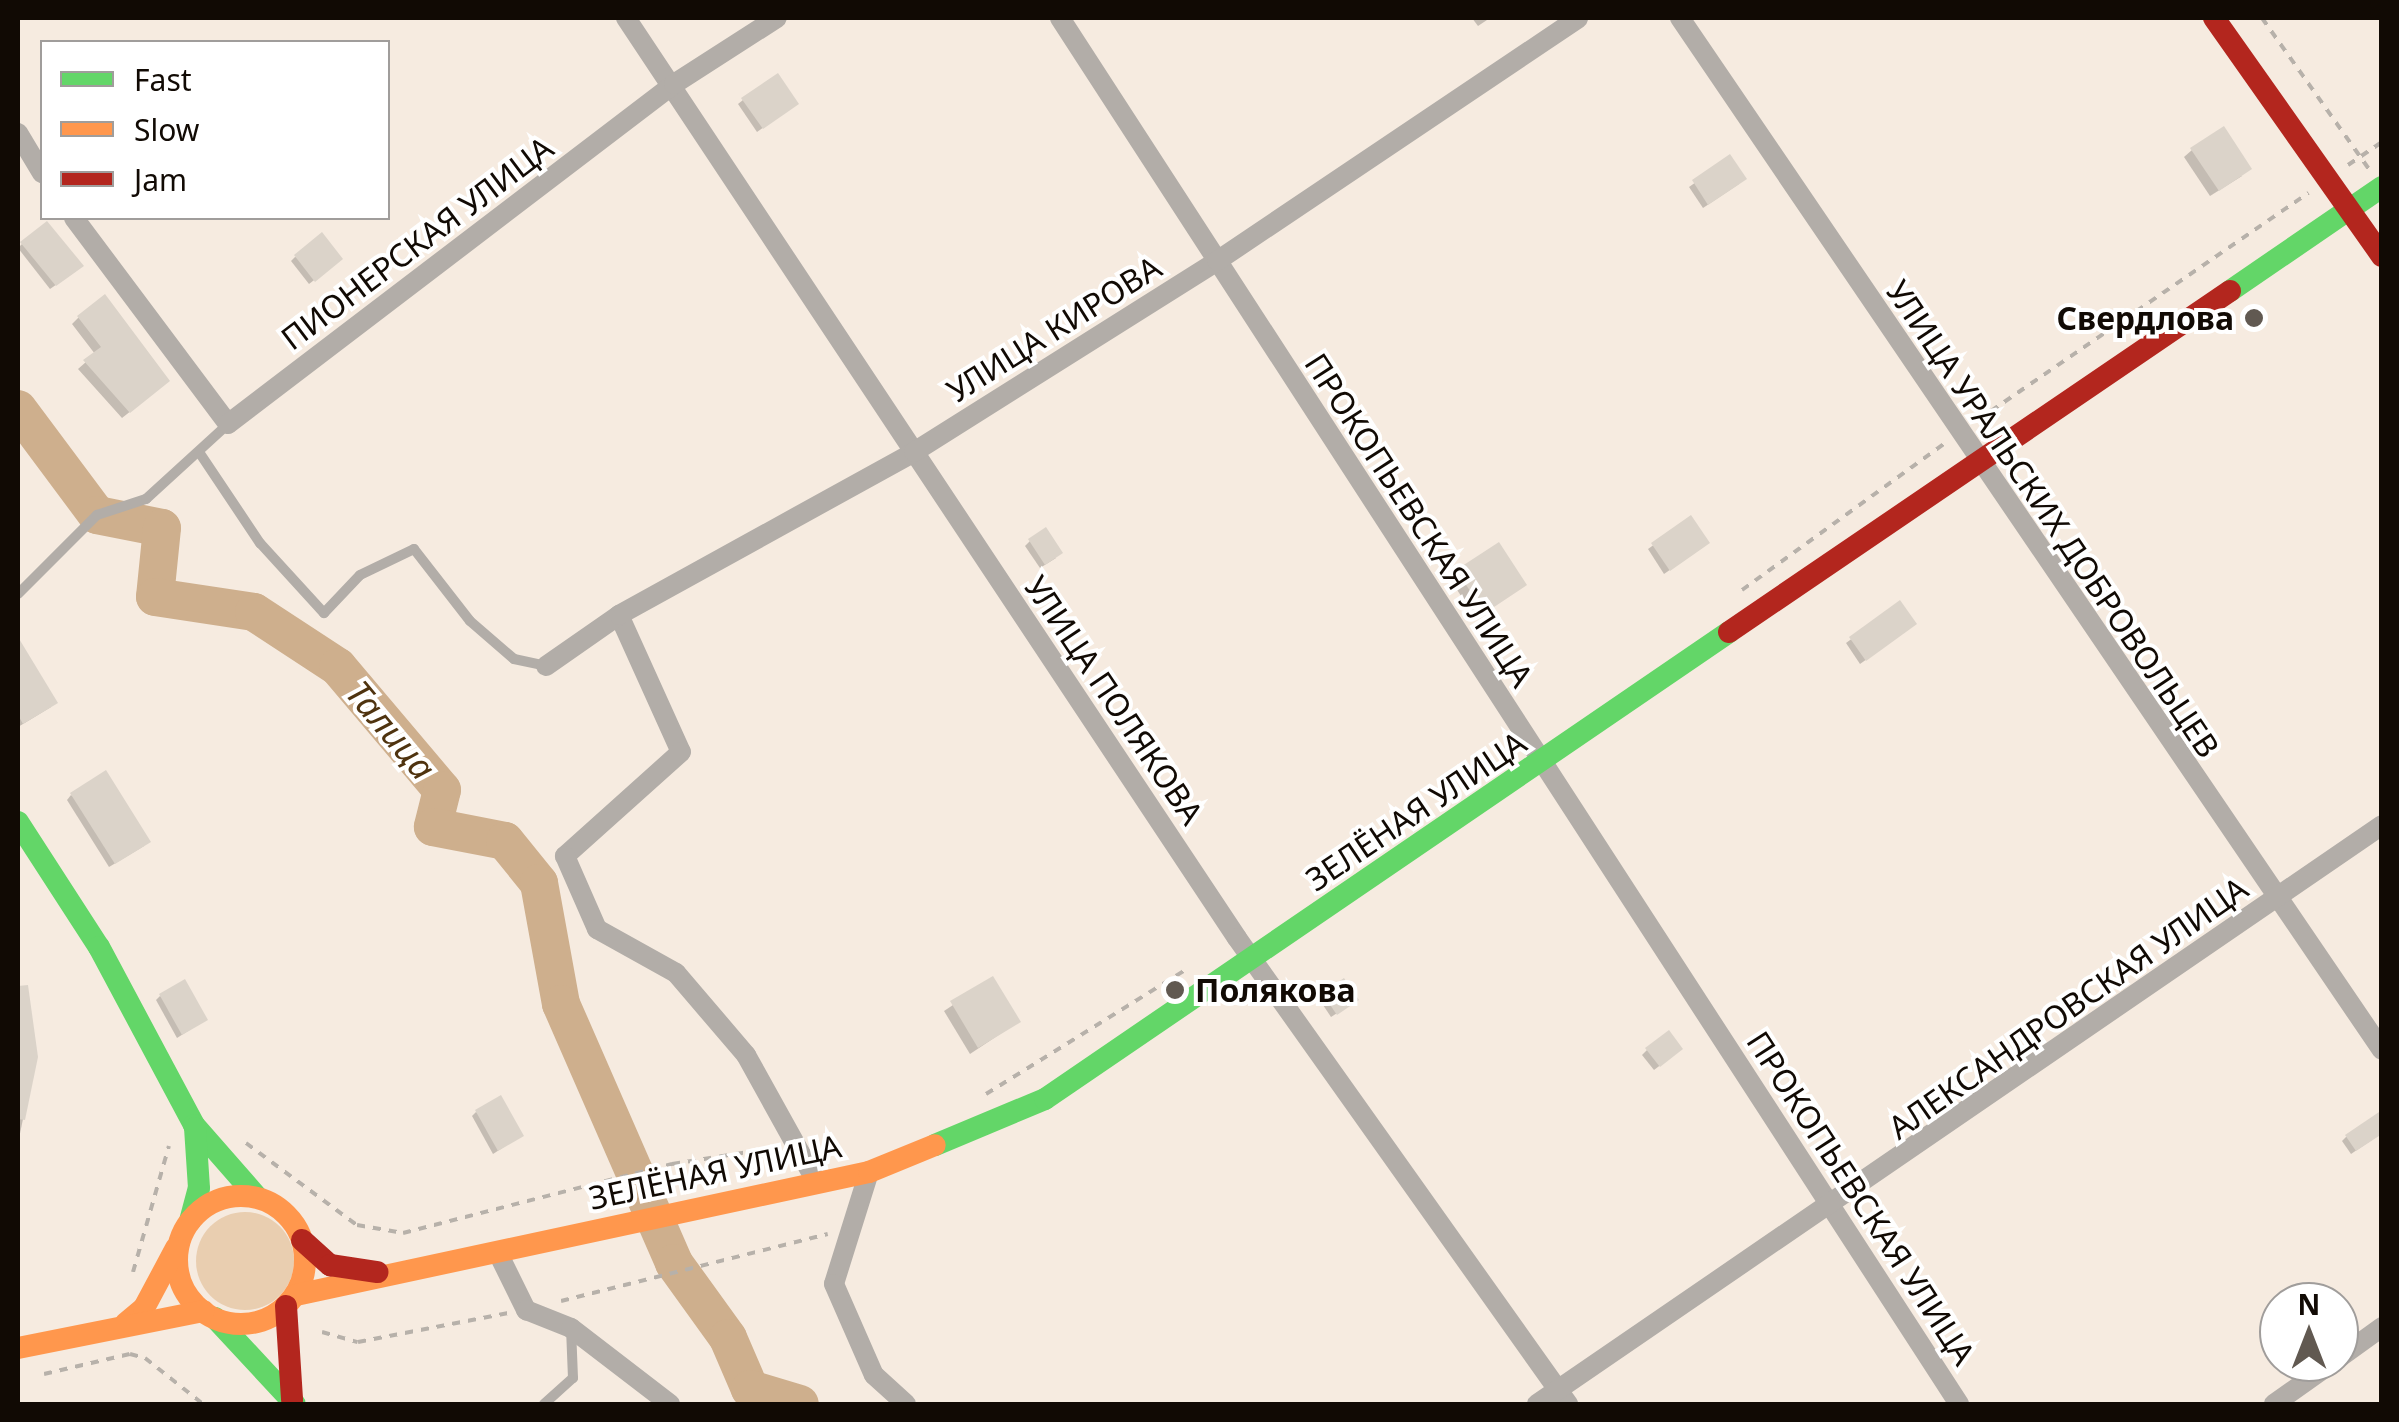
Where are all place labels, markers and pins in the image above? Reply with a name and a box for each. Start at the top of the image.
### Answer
place label: Свердлова [2056,299,2234,337]
marker: Свердлова [2243,307,2265,329]
place label: Полякова [1195,971,1356,1009]
marker: Полякова [1164,979,1186,1001]

